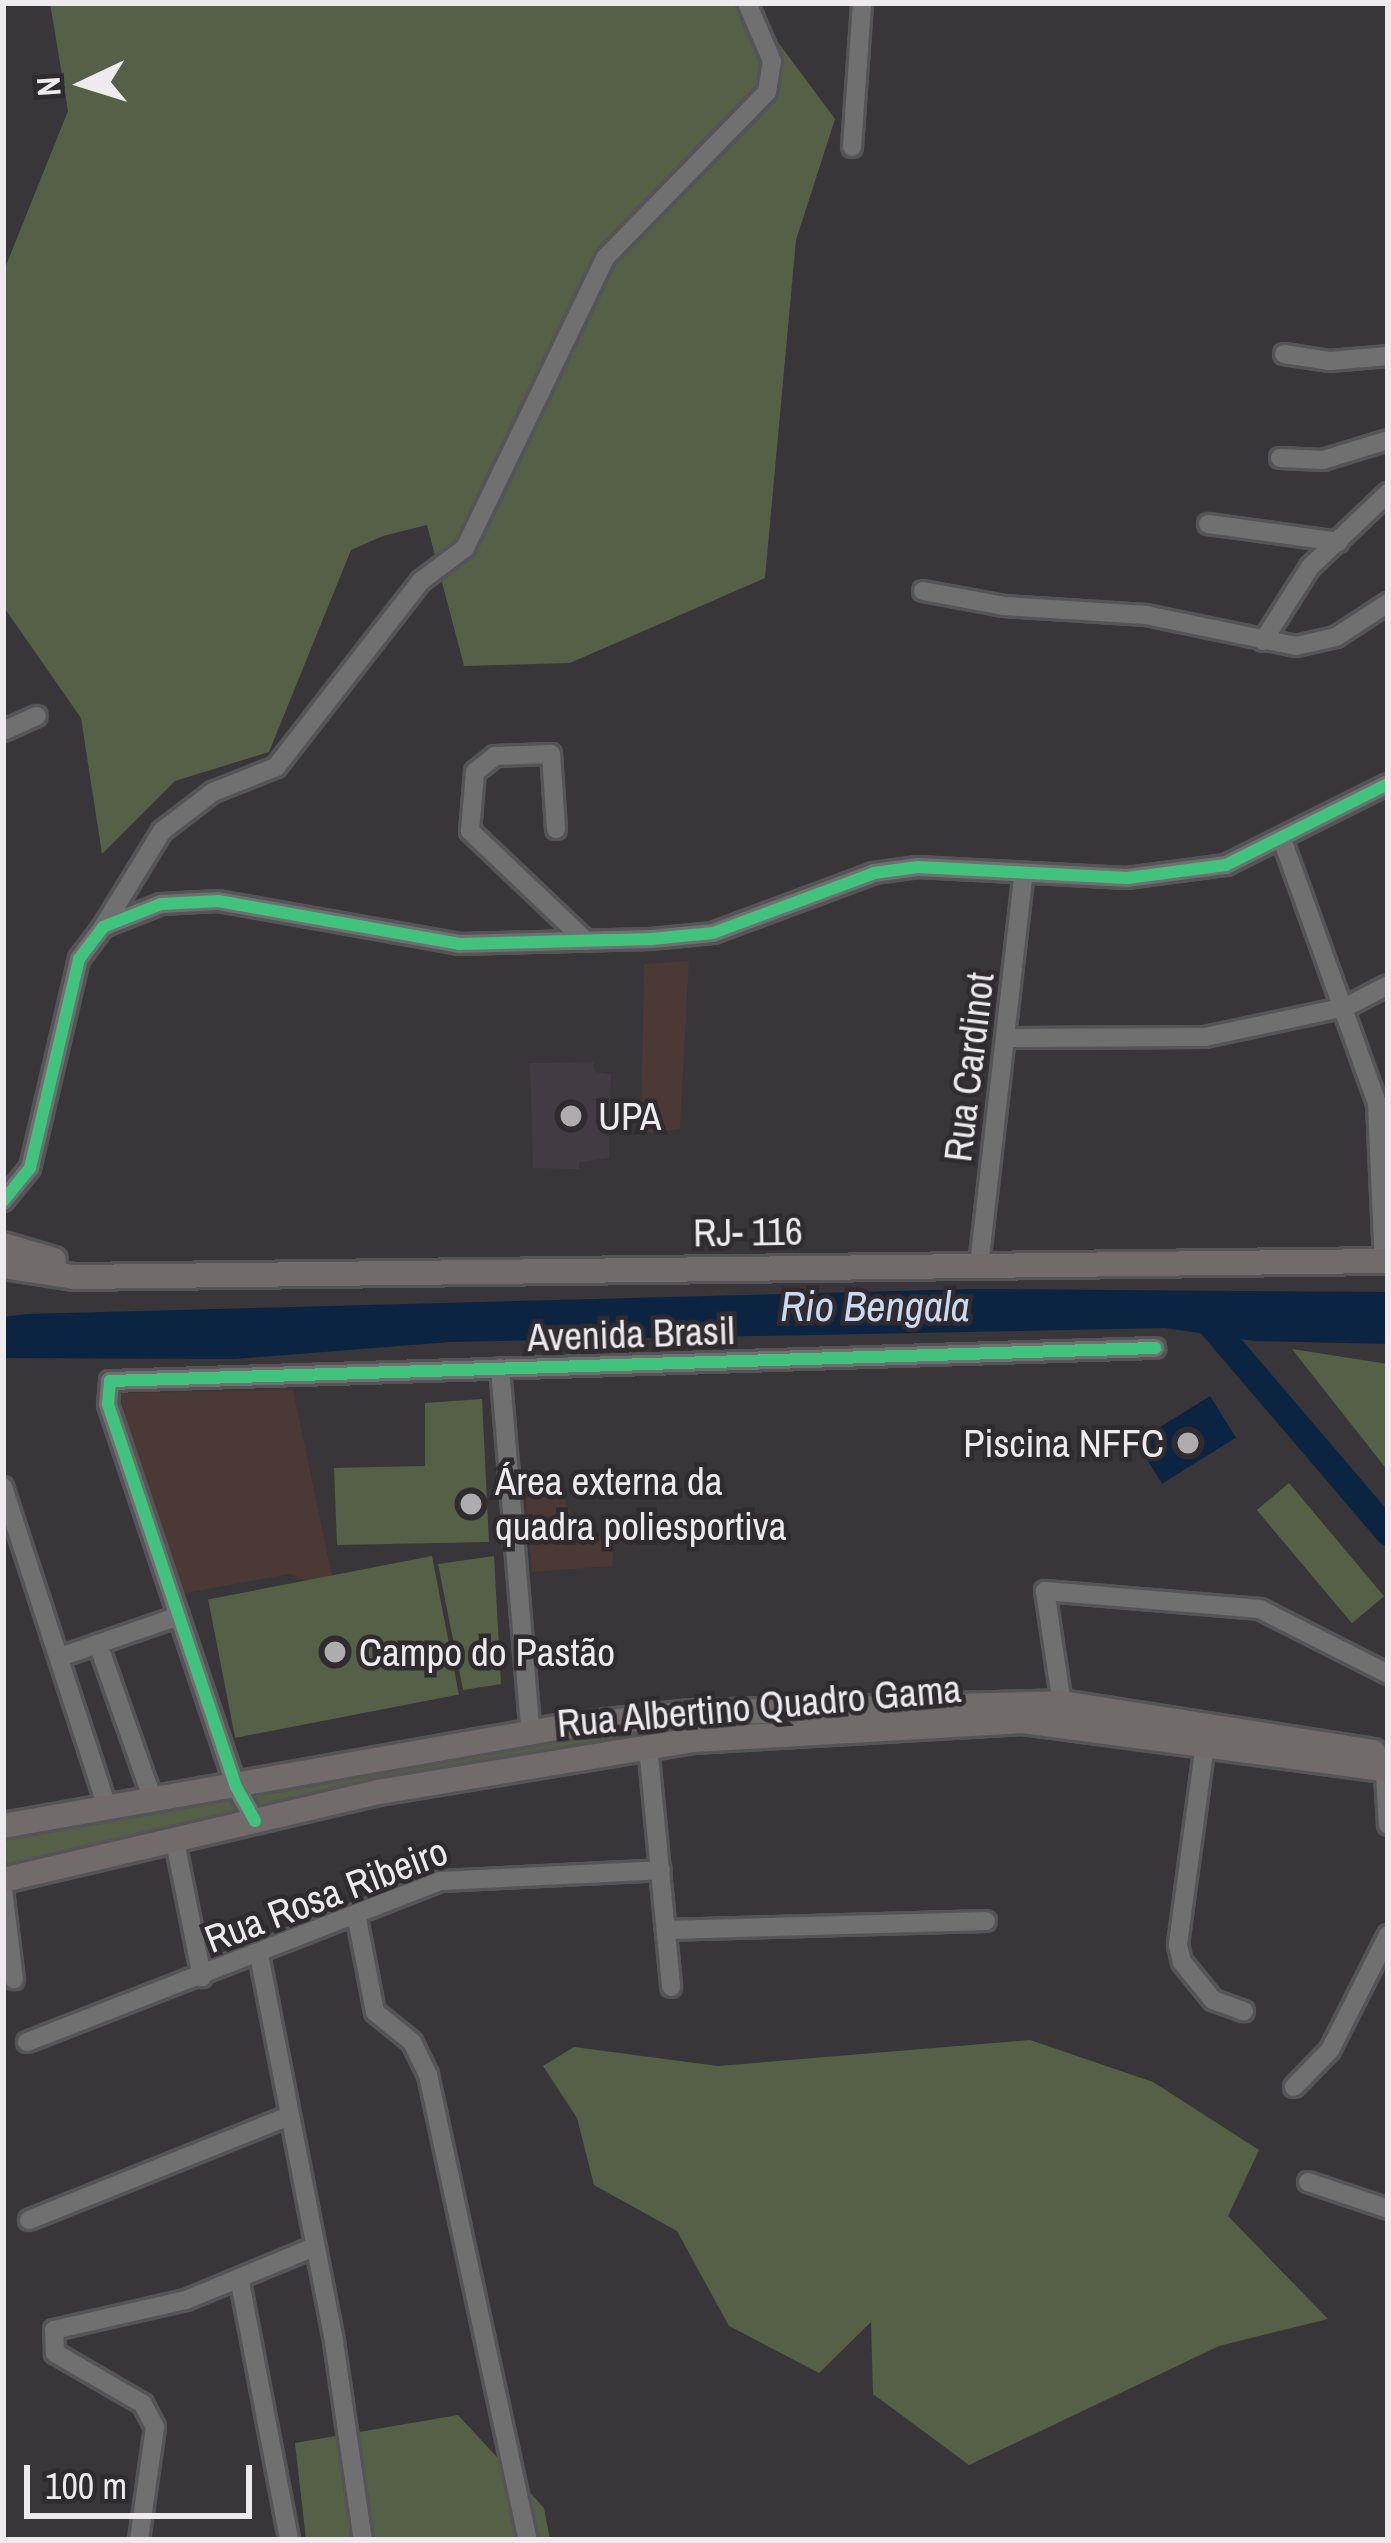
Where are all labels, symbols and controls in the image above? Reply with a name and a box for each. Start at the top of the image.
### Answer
north arrow [24,24,144,144]
text: N [25,75,71,98]
street label: Rua Cardinot [934,970,1004,1164]
place label: UPA [598,1093,661,1139]
marker: UPA [555,1100,587,1132]
street label: RJ- 116 [693,1208,803,1256]
water label: Rio Bengala [780,1281,970,1331]
street label: Avenida Brasil [527,1307,735,1361]
place label: Piscina NFFC [963,1420,1164,1466]
marker: Piscina NFFC [1175,1430,1201,1456]
place label: Área externa da quadra poliesportiva [495,1459,787,1550]
marker: Área externa da quadra poliesportiva [458,1491,484,1517]
place label: Campo do Pastão [359,1629,615,1675]
marker: Campo do Pastão [322,1639,348,1665]
street label: Rua Albertino Quadro Gama [554,1665,964,1747]
street label: Rua Rosa Ribeiro [198,1827,454,1963]
scale bar [30,2441,258,2515]
text: 100 m [45,2462,127,2510]

